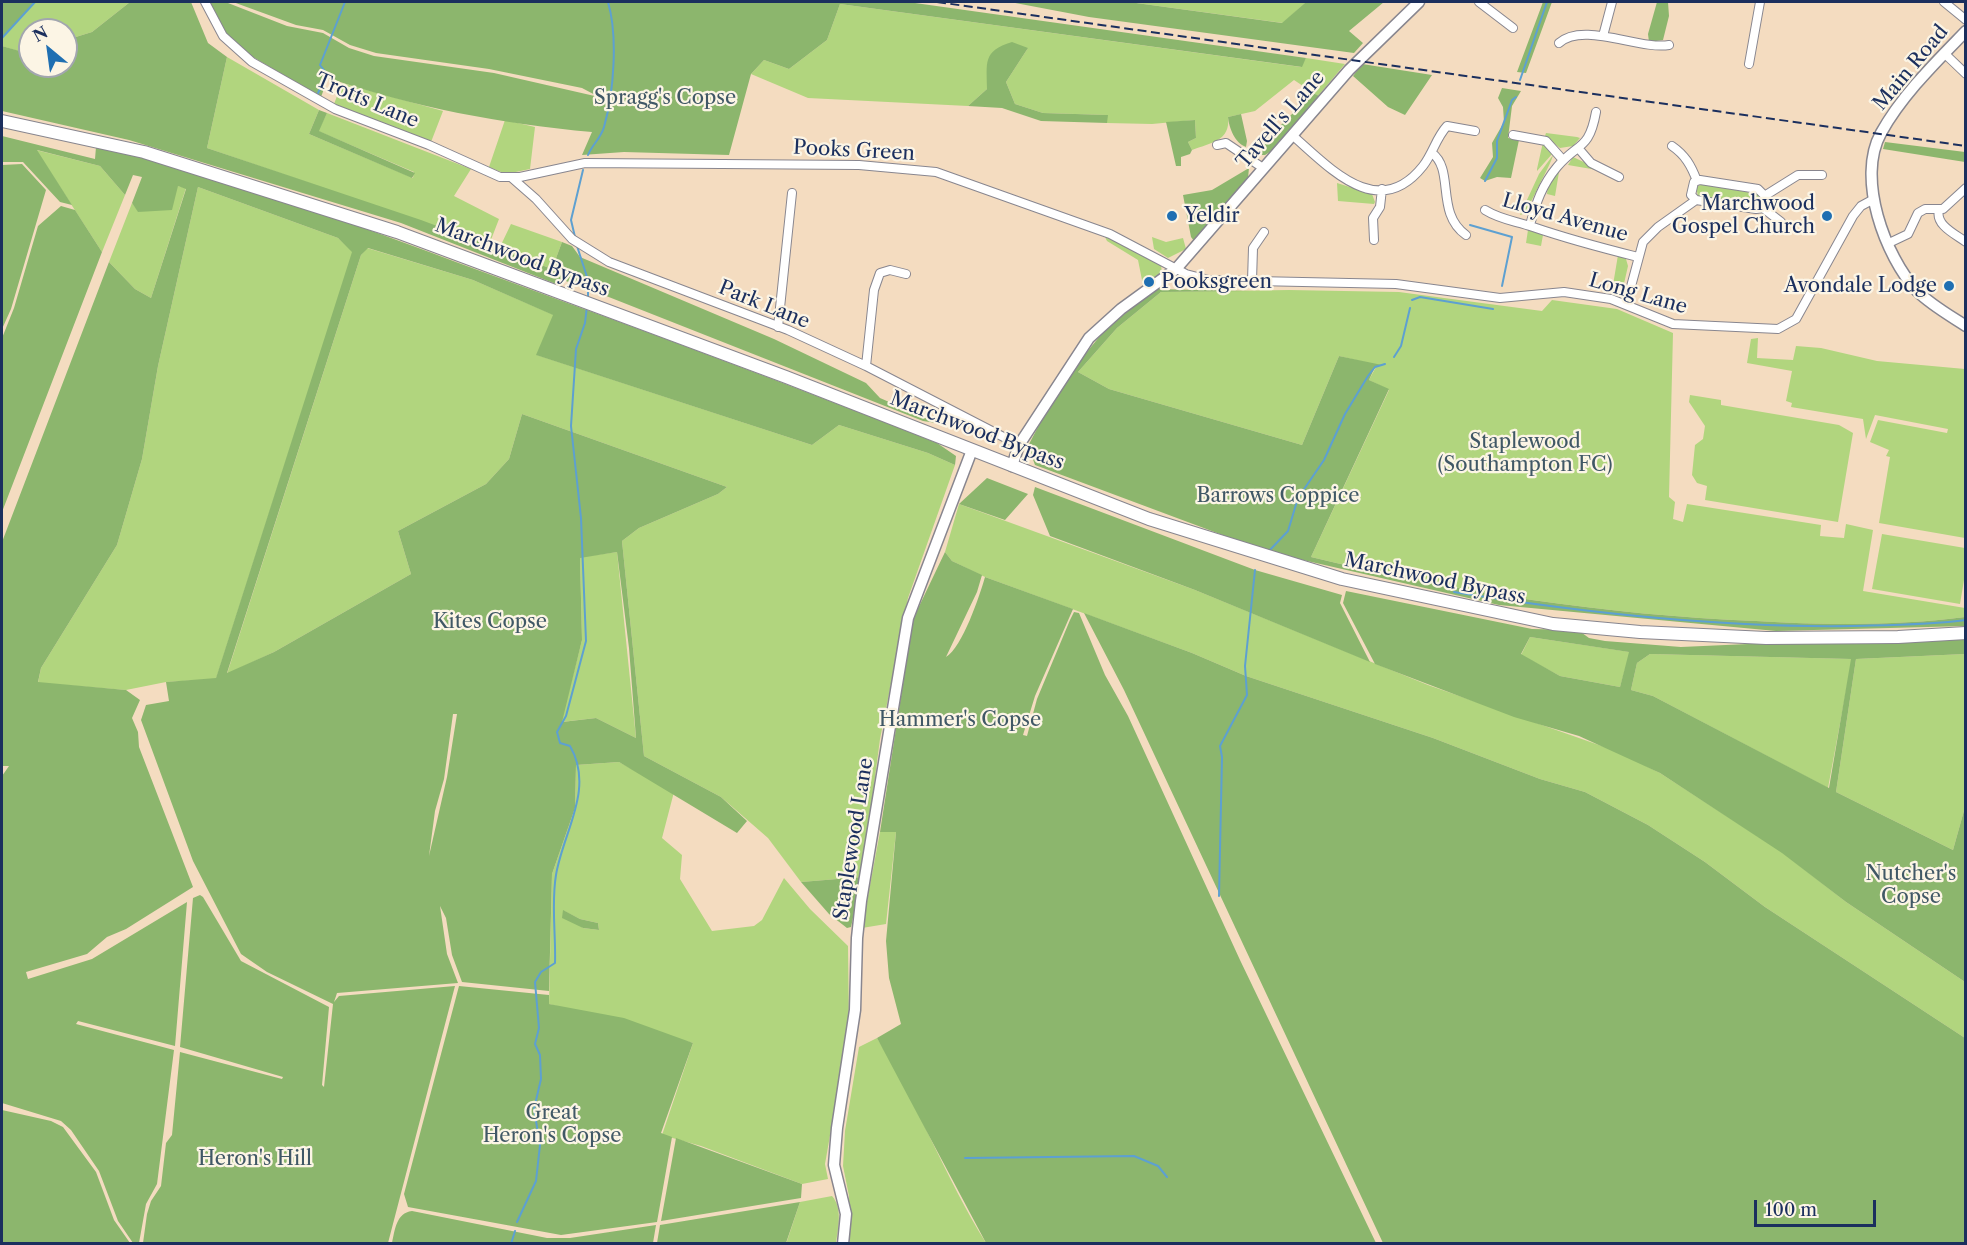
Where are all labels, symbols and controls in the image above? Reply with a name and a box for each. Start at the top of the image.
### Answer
north arrow [18,18,78,78]
street label: Main Road [1868,20,1954,116]
text: N [29,22,51,46]
street label: Tavell's Lane [1232,66,1330,174]
street label: Trotts Lane [312,69,422,133]
park label: Spragg's Copse [594,86,736,110]
street label: Pooks Green [792,136,916,166]
street label: Lloyd Avenue [1499,189,1631,247]
place label: Marchwood Gospel Church [1672,192,1815,239]
place label: Yeldir [1184,204,1240,228]
marker: Yeldir [1165,209,1179,223]
marker: Marchwood Gospel Church [1820,209,1834,223]
street label: Marchwood Bypass [432,214,612,302]
street label: Long Lane [1586,269,1690,319]
place label: Pooksgreen [1161,270,1272,294]
place label: Avondale Lodge [1784,274,1937,298]
marker: Pooksgreen [1142,275,1156,289]
street label: Park Lane [715,276,813,334]
marker: Avondale Lodge [1942,279,1956,293]
street label: Marchwood Bypass [887,387,1067,475]
park label: Staplewood (Southampton FC) [1437,430,1613,477]
park label: Barrows Coppice [1196,484,1360,508]
street label: Marchwood Bypass [1342,548,1528,610]
park label: Kites Copse [433,610,547,634]
park label: Hammer's Copse [879,708,1041,732]
street label: Staplewood Lane [829,756,879,922]
park label: Nutcher's Copse [1866,862,1956,909]
park label: Great Heron's Copse [483,1101,621,1148]
park label: Heron's Hill [198,1147,312,1171]
scale bar [1757,1188,1878,1226]
text: 100 m [1765,1199,1817,1221]

